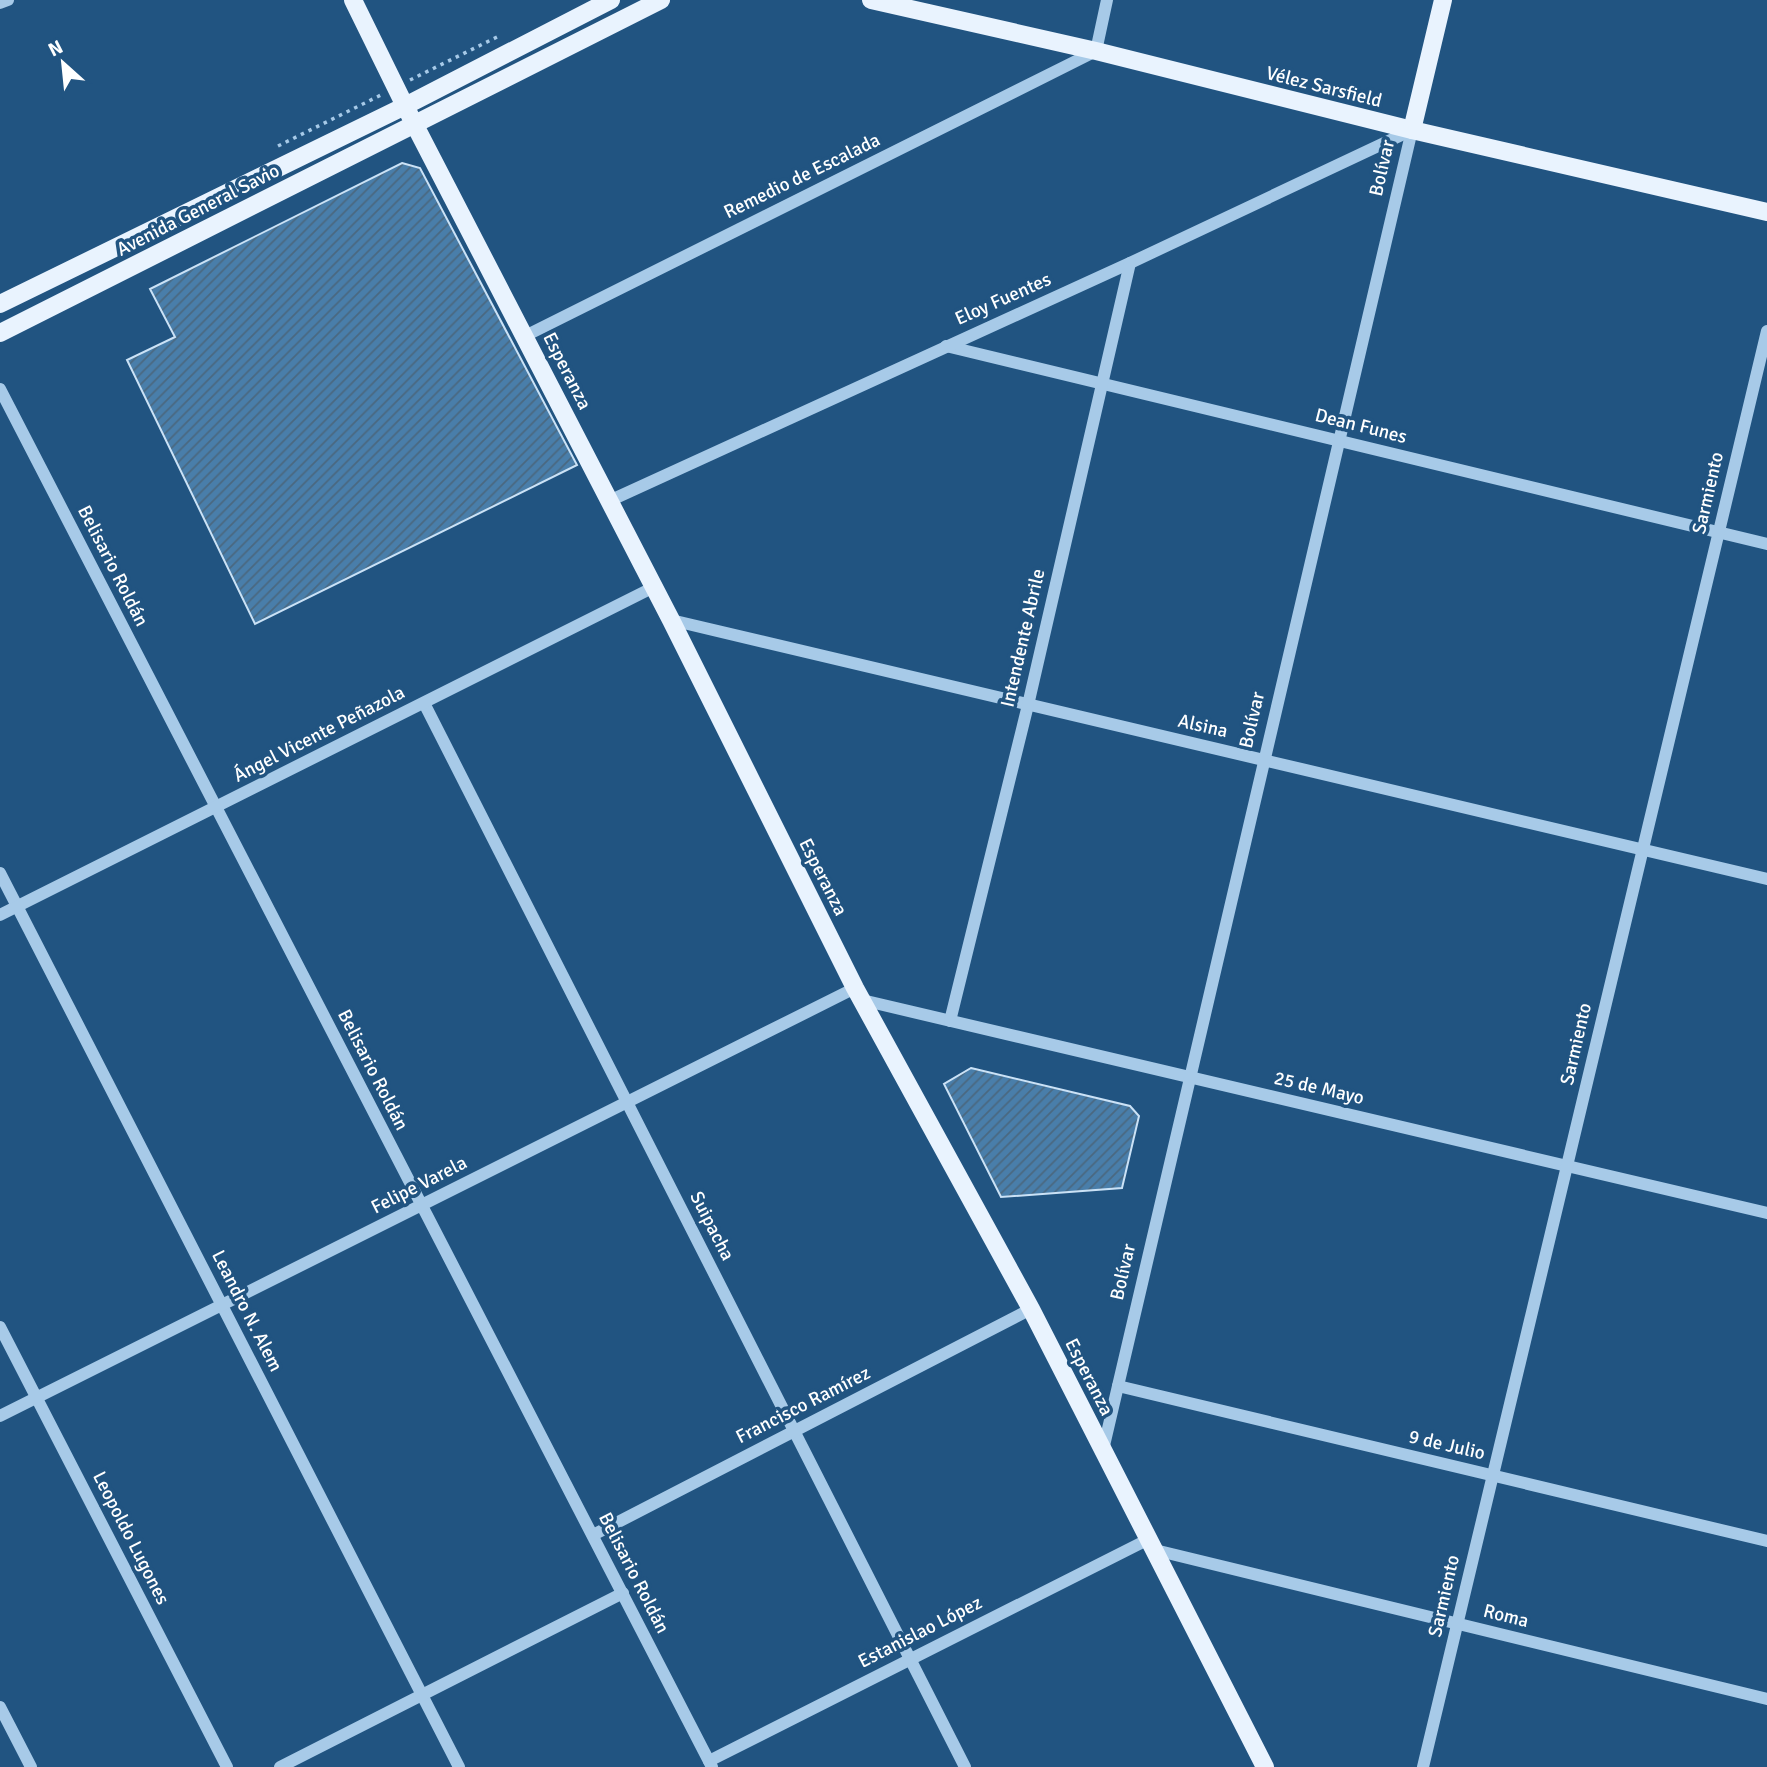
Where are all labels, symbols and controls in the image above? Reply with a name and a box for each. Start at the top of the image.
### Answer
north arrow [28,28,98,98]
text: N [44,35,67,62]
street label: Vélez Sarsfield [1264,61,1384,113]
street label: Remedio de Escalada [720,128,884,224]
street label: Bolívar [1364,137,1400,199]
street label: Avenida General Savio [112,158,284,262]
street label: Eloy Fuentes [951,267,1055,331]
street label: Esperanza [537,328,597,414]
street label: Dean Funes [1312,403,1410,449]
street label: Sarmiento [1687,449,1729,536]
street label: Belisario Roldán [72,501,154,631]
street label: Intendente Abrile [995,566,1051,710]
street label: Ángel Vicente Peñazola [229,680,409,788]
street label: Bolívar [1234,689,1270,751]
street label: Alsina [1176,709,1230,743]
street label: Esperanza [793,834,853,920]
street label: Sarmiento [1555,1000,1597,1087]
street label: Belisario Roldán [332,1005,414,1135]
street label: 25 de Mayo [1272,1066,1367,1110]
street label: Felipe Varela [367,1151,471,1219]
street label: Suipacha [684,1187,740,1265]
street label: Bolívar [1105,1241,1141,1303]
street label: Leandro N. Alem [206,1246,288,1376]
street label: Esperanza [1059,1334,1119,1420]
street label: Francisco Ramírez [732,1361,874,1449]
street label: 9 de Julio [1406,1425,1488,1465]
street label: Leopoldo Lugones [87,1467,175,1609]
street label: Belisario Roldán [593,1508,675,1638]
street label: Sarmiento [1423,1552,1465,1639]
street label: Estanislao López [854,1590,986,1674]
street label: Roma [1481,1599,1531,1633]

